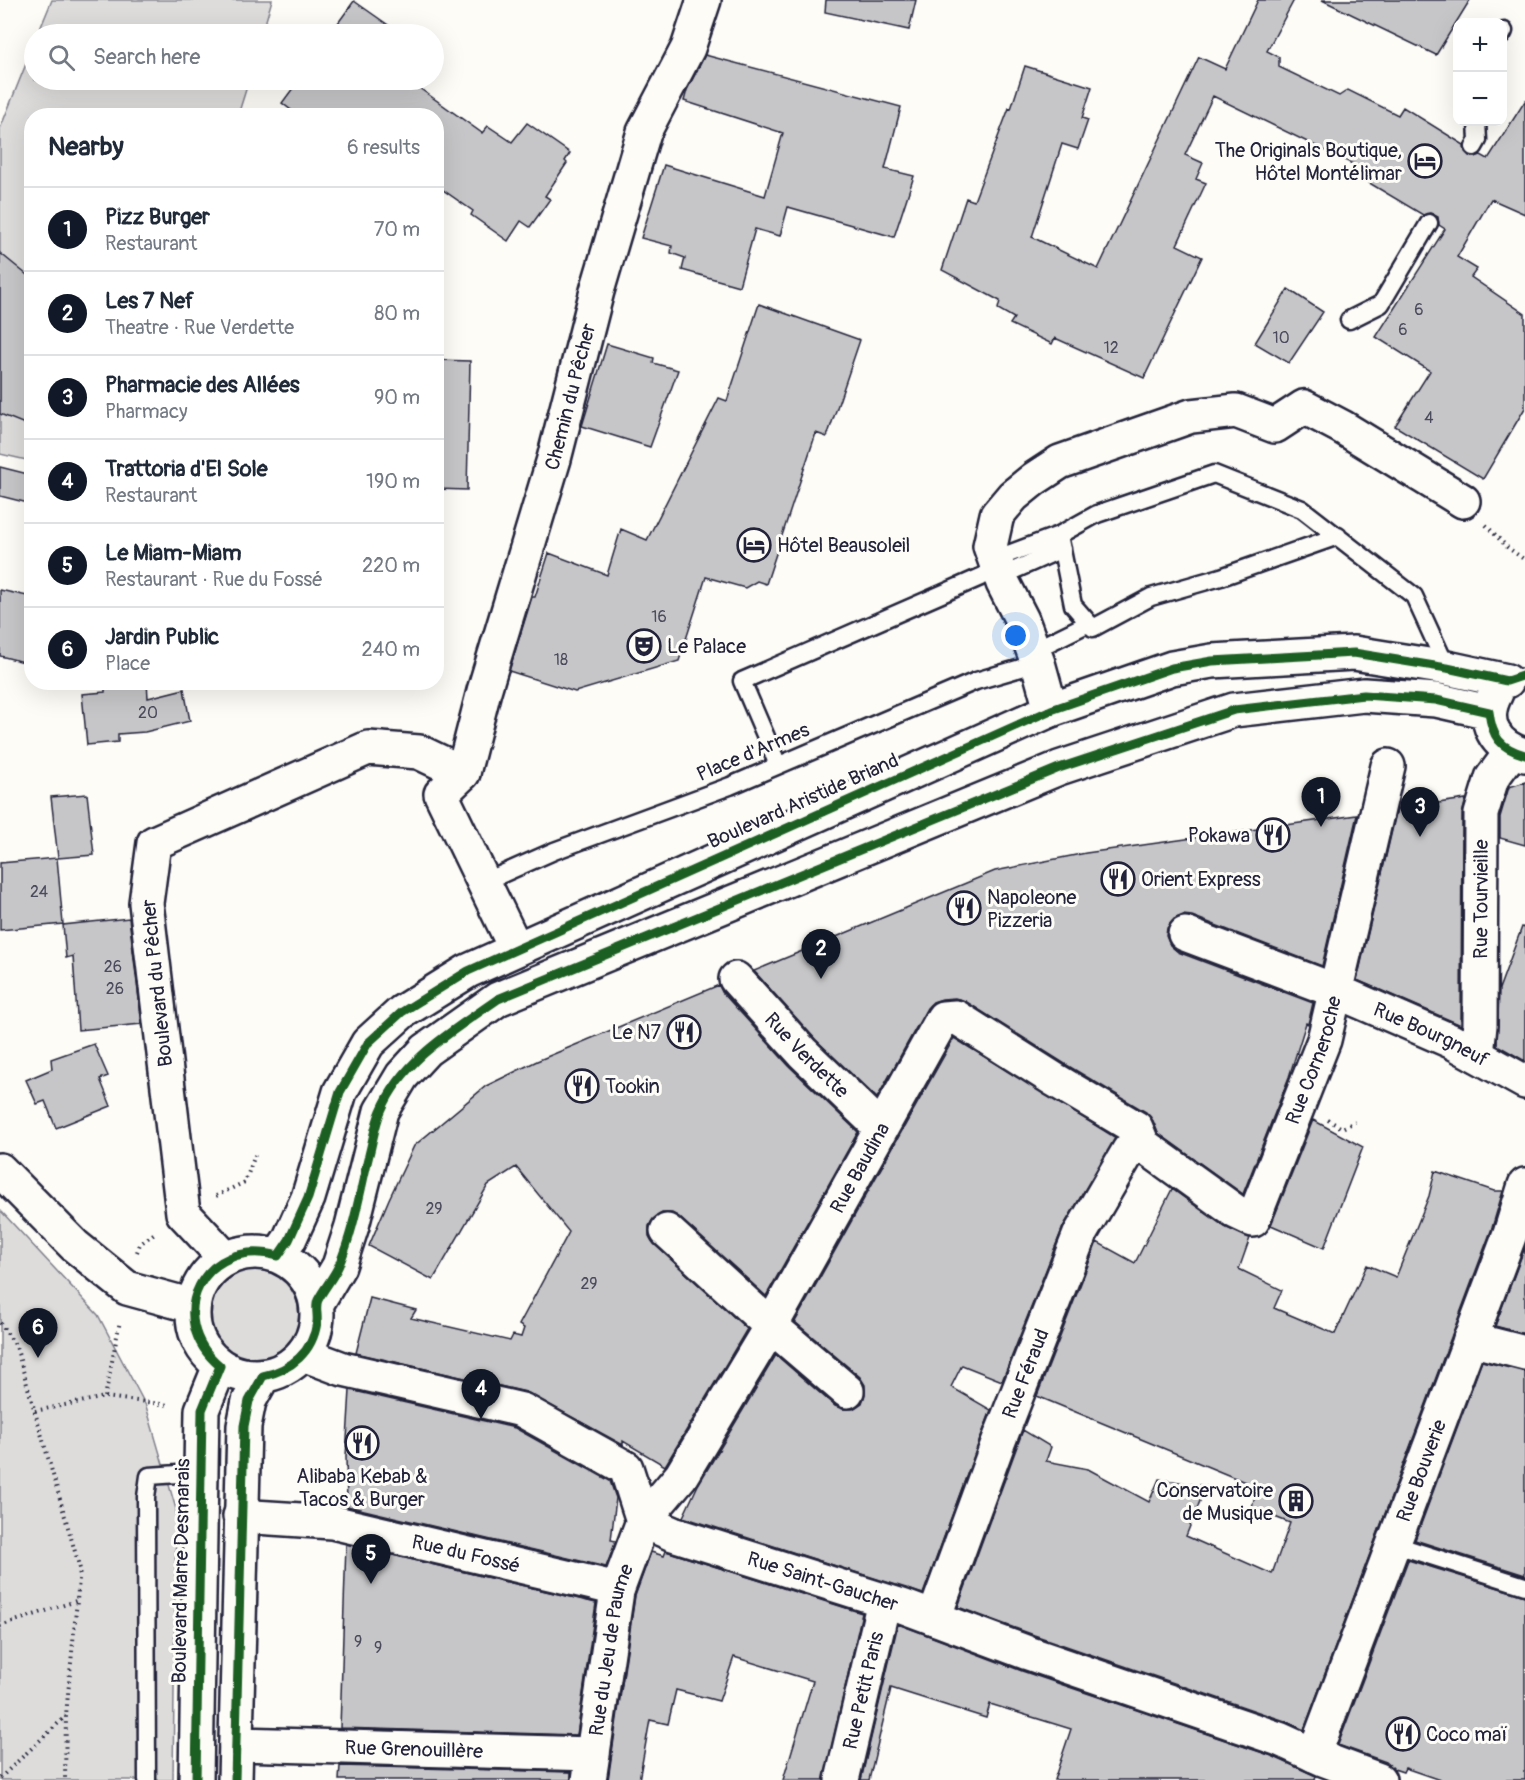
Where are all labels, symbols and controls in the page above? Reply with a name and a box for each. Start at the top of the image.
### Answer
map controls [1453,18,1507,126]
button: + [1453,18,1507,72]
search box [24,24,444,90]
icon: search [45,41,78,74]
text: Search here [93,43,200,71]
button: − [1453,72,1507,126]
text: Nearby [48,131,124,163]
text: 6 results [347,135,420,160]
place label: The Originals Boutique, Hôtel Montélimar [1215,138,1402,186]
hotel icon: The Originals Boutique, Hôtel Montélimar [1407,143,1443,179]
text: Pizz Burger [105,203,210,231]
text: 1 [64,217,71,242]
text: 70 m [374,217,420,242]
text: Restaurant [105,231,197,256]
text: Les 7 Nef [105,287,194,315]
house number: 6 [1414,300,1424,320]
text: 2 [62,301,73,326]
text: 80 m [374,301,420,326]
text: Theatre · Rue Verdette [105,315,294,340]
street label: Chemin du Pêcher [539,320,601,473]
house number: 6 [1398,320,1408,340]
house number: 10 [1272,328,1290,348]
house number: 12 [1103,338,1119,358]
text: Pharmacie des Allées [105,371,300,399]
text: 3 [62,385,73,410]
text: 90 m [374,385,420,410]
text: Pharmacy [105,399,188,424]
house number: 4 [1424,408,1434,428]
text: Trattoria d'El Sole [105,455,268,483]
text: 4 [62,469,73,494]
text: 190 m [366,469,420,494]
text: Restaurant [105,483,197,508]
hotel icon: Hôtel Beausoleil [736,527,772,563]
place label: Hôtel Beausoleil [777,533,910,558]
text: Le Miam-Miam [105,539,241,567]
text: 5 [62,553,73,578]
text: 220 m [362,553,420,578]
text: Restaurant · Rue du Fossé [105,567,323,592]
house number: 16 [651,607,667,627]
your location [1001,621,1030,650]
text: Jardin Public [105,623,219,651]
theatre icon: Le Palace [626,628,662,664]
place label: Le Palace [667,634,746,659]
text: 6 [62,637,73,662]
text: 240 m [361,637,420,662]
house number: 18 [554,650,568,670]
text: Place [105,651,150,676]
house number: 20 [138,703,158,723]
street label: Place d'Armes [693,717,813,787]
street label: Boulevard Aristide Briand [704,748,902,854]
pin: 1 [1302,778,1340,827]
pin: 3 [1400,788,1440,837]
restaurant icon: Pokawa [1255,817,1291,853]
place label: Pokawa [1188,823,1250,848]
street label: Rue Tourvieille [1468,839,1493,959]
restaurant icon: Orient Express [1100,861,1136,897]
place label: Orient Express [1141,867,1261,892]
house number: 24 [30,882,48,902]
place label: Napoleone Pizzeria [987,885,1076,933]
restaurant icon: Napoleone Pizzeria [946,890,982,926]
street label: Boulevard du Pêcher [136,898,178,1068]
pin: 2 [802,930,840,979]
house number: 26 [104,957,122,977]
house number: 26 [106,979,124,999]
street label: Rue Corneroche [1280,993,1346,1128]
street label: Rue Bourgneuf [1370,996,1493,1072]
street label: Rue Verdette [760,1007,855,1103]
restaurant icon: Le N7 [666,1014,702,1050]
place label: Le N7 [611,1020,661,1045]
restaurant icon: Tookin [564,1068,600,1104]
place label: Tookin [605,1074,660,1099]
street label: Rue Baudina [824,1118,895,1217]
house number: 29 [425,1199,443,1219]
house number: 29 [580,1274,598,1294]
pin: 6 [18,1308,57,1358]
street label: Rue Féraud [996,1325,1054,1422]
pin: 4 [462,1370,500,1419]
street label: Rue Bouverie [1390,1416,1452,1525]
restaurant icon: Alibaba Kebab & Tacos & Burger [344,1425,380,1461]
street label: Boulevard Marre Desmarais [167,1458,195,1684]
place label: Alibaba Kebab & Tacos & Burger [296,1464,428,1512]
place label: Conservatoire de Musique [1157,1478,1273,1526]
building icon: Conservatoire de Musique [1278,1483,1314,1519]
street label: Rue du Fossé [410,1529,523,1578]
pin: 5 [352,1534,391,1584]
street label: Rue Saint-Gaucher [744,1546,901,1617]
street label: Rue du Jeu de Paume [583,1560,639,1738]
street label: Rue Petit Paris [837,1629,889,1752]
house number: 9 [354,1632,362,1652]
house number: 9 [374,1638,382,1658]
restaurant icon: Coco maï [1385,1716,1421,1752]
place label: Coco maï [1426,1722,1508,1747]
street label: Rue Grenouillère [344,1735,484,1763]

